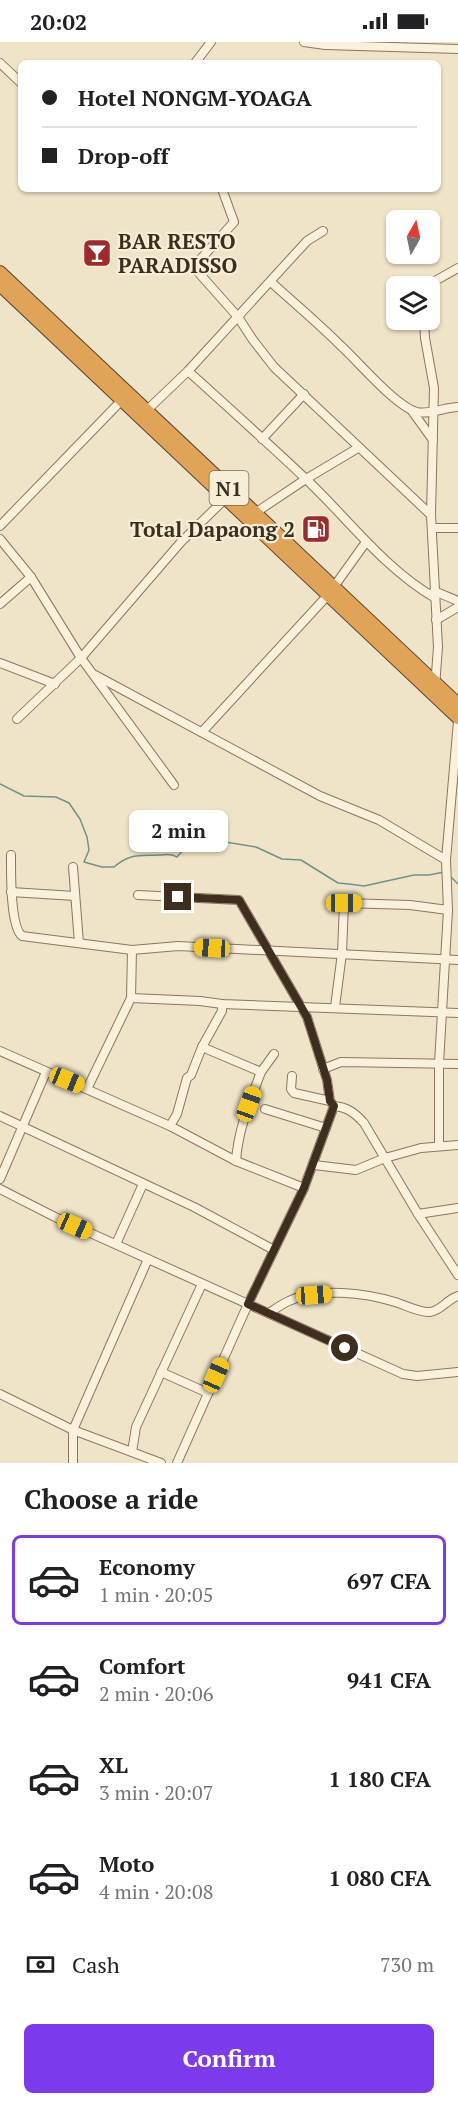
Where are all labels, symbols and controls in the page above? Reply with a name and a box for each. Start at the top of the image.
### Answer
text: 20:02 [30,7,87,36]
text: Hotel NONGM-YOAGA [78,83,312,112]
text: Drop-off [78,141,169,170]
north arrow [386,210,440,264]
map controls [386,210,440,330]
place label: BAR RESTO PARADISSO [118,227,237,279]
bar icon: BAR RESTO PARADISSO [81,237,113,269]
button: layers [386,276,440,330]
road number: N1 [210,471,248,505]
fuel station icon: Total Dapaong 2 [300,513,332,545]
place label: Total Dapaong 2 [130,515,295,543]
callout: 2 min [128,810,228,852]
text: 2 min [151,817,206,844]
route end [164,883,191,910]
car [326,894,362,912]
car [194,938,230,958]
car [47,1065,87,1095]
car [234,1084,264,1124]
car [55,1210,95,1242]
car [295,1285,333,1305]
route start [331,1334,358,1361]
car [200,1355,232,1395]
text: Choose a ride [24,1481,199,1517]
text: Economy [99,1552,195,1581]
icon: car [27,1553,81,1607]
text: 697 CFA [347,1566,431,1595]
text: 1 min · 20:05 [99,1581,213,1608]
text: Comfort [99,1651,185,1680]
icon: car [27,1652,81,1706]
text: 941 CFA [347,1665,431,1694]
text: 2 min · 20:06 [99,1680,213,1707]
text: XL [99,1750,128,1779]
icon: car [27,1751,81,1805]
text: 1 180 CFA [328,1764,431,1793]
text: 3 min · 20:07 [99,1779,213,1806]
text: Moto [99,1849,154,1878]
icon: car [27,1850,81,1904]
text: 1 080 CFA [328,1863,431,1892]
text: 4 min · 20:08 [99,1878,213,1905]
icon: cash [24,1948,57,1981]
text: Cash [72,1950,120,1979]
text: 730 m [380,1951,434,1978]
button: Confirm [24,2024,434,2093]

